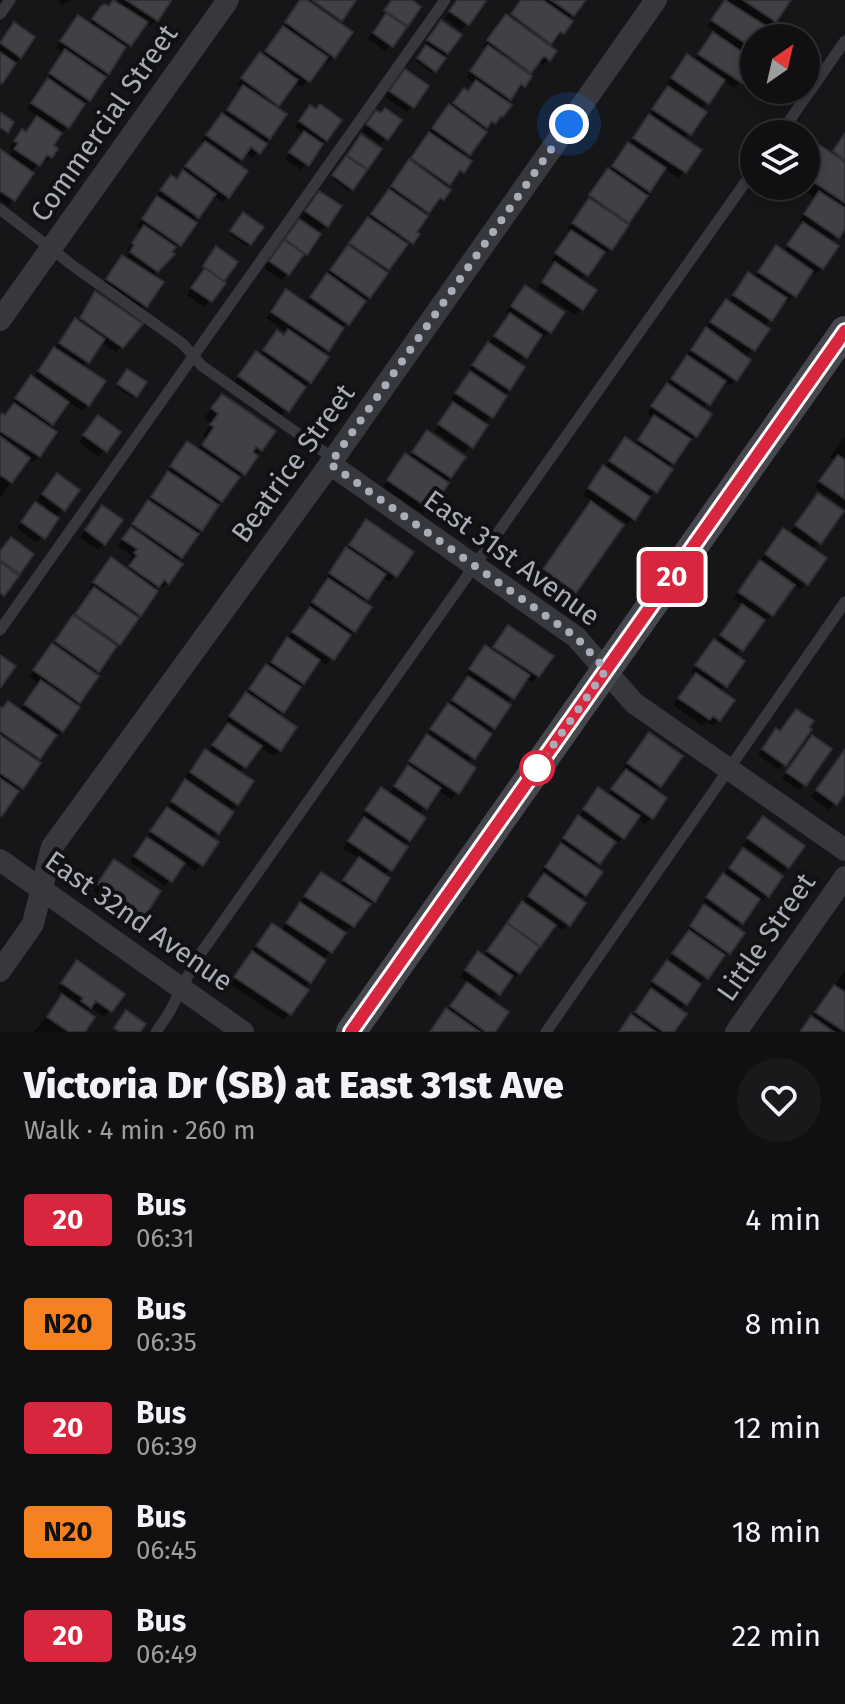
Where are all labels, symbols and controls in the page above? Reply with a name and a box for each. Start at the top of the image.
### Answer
street label: Commercial Street [24,18,185,228]
north arrow [740,24,820,104]
map controls [740,24,820,200]
your location [549,104,589,144]
button: layers [740,120,820,200]
street label: Beatrice Street [225,377,362,549]
street label: East 31st Avenue [418,483,606,633]
line badge: 20 [636,551,708,603]
text: 20 [657,560,687,593]
unlabelled marker [520,751,554,785]
street label: East 32nd Avenue [39,844,239,998]
street label: Little Street [710,866,823,1007]
button: heart [737,1058,821,1142]
text: Victoria Dr (SB) at East 31st Ave [24,1062,564,1108]
text: Walk · 4 min · 260 m [24,1115,256,1146]
text: Bus [136,1187,186,1223]
text: 4 min [745,1202,821,1238]
text: 20 [53,1203,83,1236]
text: 06:31 [136,1223,194,1254]
text: Bus [136,1291,186,1327]
text: 8 min [745,1306,821,1342]
text: N20 [43,1307,93,1340]
text: 06:35 [136,1327,197,1358]
text: Bus [136,1395,186,1431]
text: 12 min [733,1410,821,1446]
text: 20 [53,1411,83,1444]
text: 06:39 [136,1431,197,1462]
text: Bus [136,1499,186,1535]
text: 18 min [732,1514,821,1550]
text: N20 [43,1515,93,1548]
text: 06:45 [136,1535,197,1566]
text: Bus [136,1603,186,1639]
text: 22 min [732,1618,821,1654]
text: 20 [53,1619,83,1652]
text: 06:49 [136,1639,197,1670]

